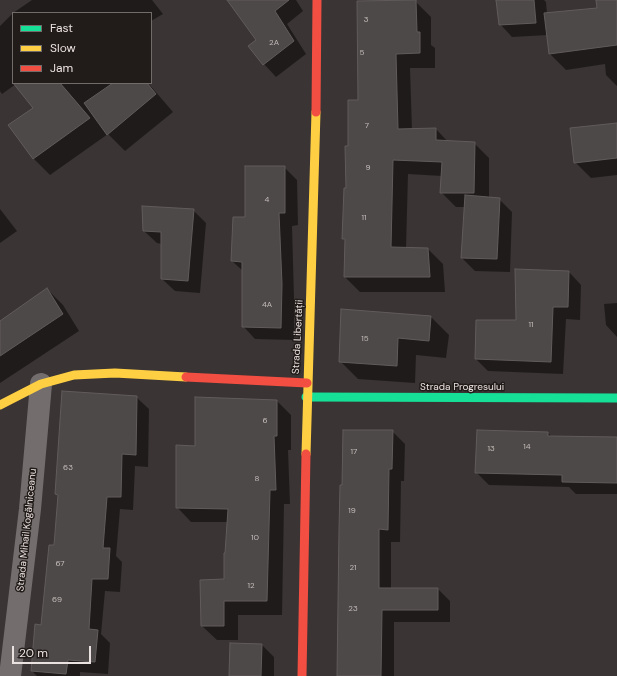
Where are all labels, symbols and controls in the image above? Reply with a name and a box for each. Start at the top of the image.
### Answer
legend [12,12,152,84]
house number: 3 [364,15,368,25]
text: Fast [50,20,73,36]
house number: 2A [269,38,279,48]
text: Slow [50,40,76,56]
house number: 5 [360,48,364,58]
text: Jam [50,60,73,76]
house number: 7 [365,121,369,131]
house number: 9 [365,163,371,173]
house number: 4 [265,195,269,205]
house number: 11 [362,213,366,223]
street label: Strada Libertății [290,299,306,375]
house number: 4A [262,300,272,310]
house number: 11 [529,320,533,330]
house number: 15 [361,334,369,344]
street label: Strada Progresului [420,381,504,393]
house number: 6 [262,416,268,426]
house number: 14 [523,442,531,452]
house number: 13 [487,444,495,454]
house number: 17 [351,447,357,457]
house number: 63 [63,463,73,473]
street label: Strada Mihail Kogălniceanu [15,468,39,592]
house number: 8 [255,474,259,484]
house number: 19 [348,506,356,516]
house number: 10 [251,533,259,543]
house number: 67 [55,559,65,569]
house number: 21 [349,563,357,573]
house number: 12 [247,581,255,591]
house number: 69 [52,595,62,605]
house number: 23 [348,604,358,614]
scale bar [14,638,93,664]
text: 20 m [19,645,48,661]

